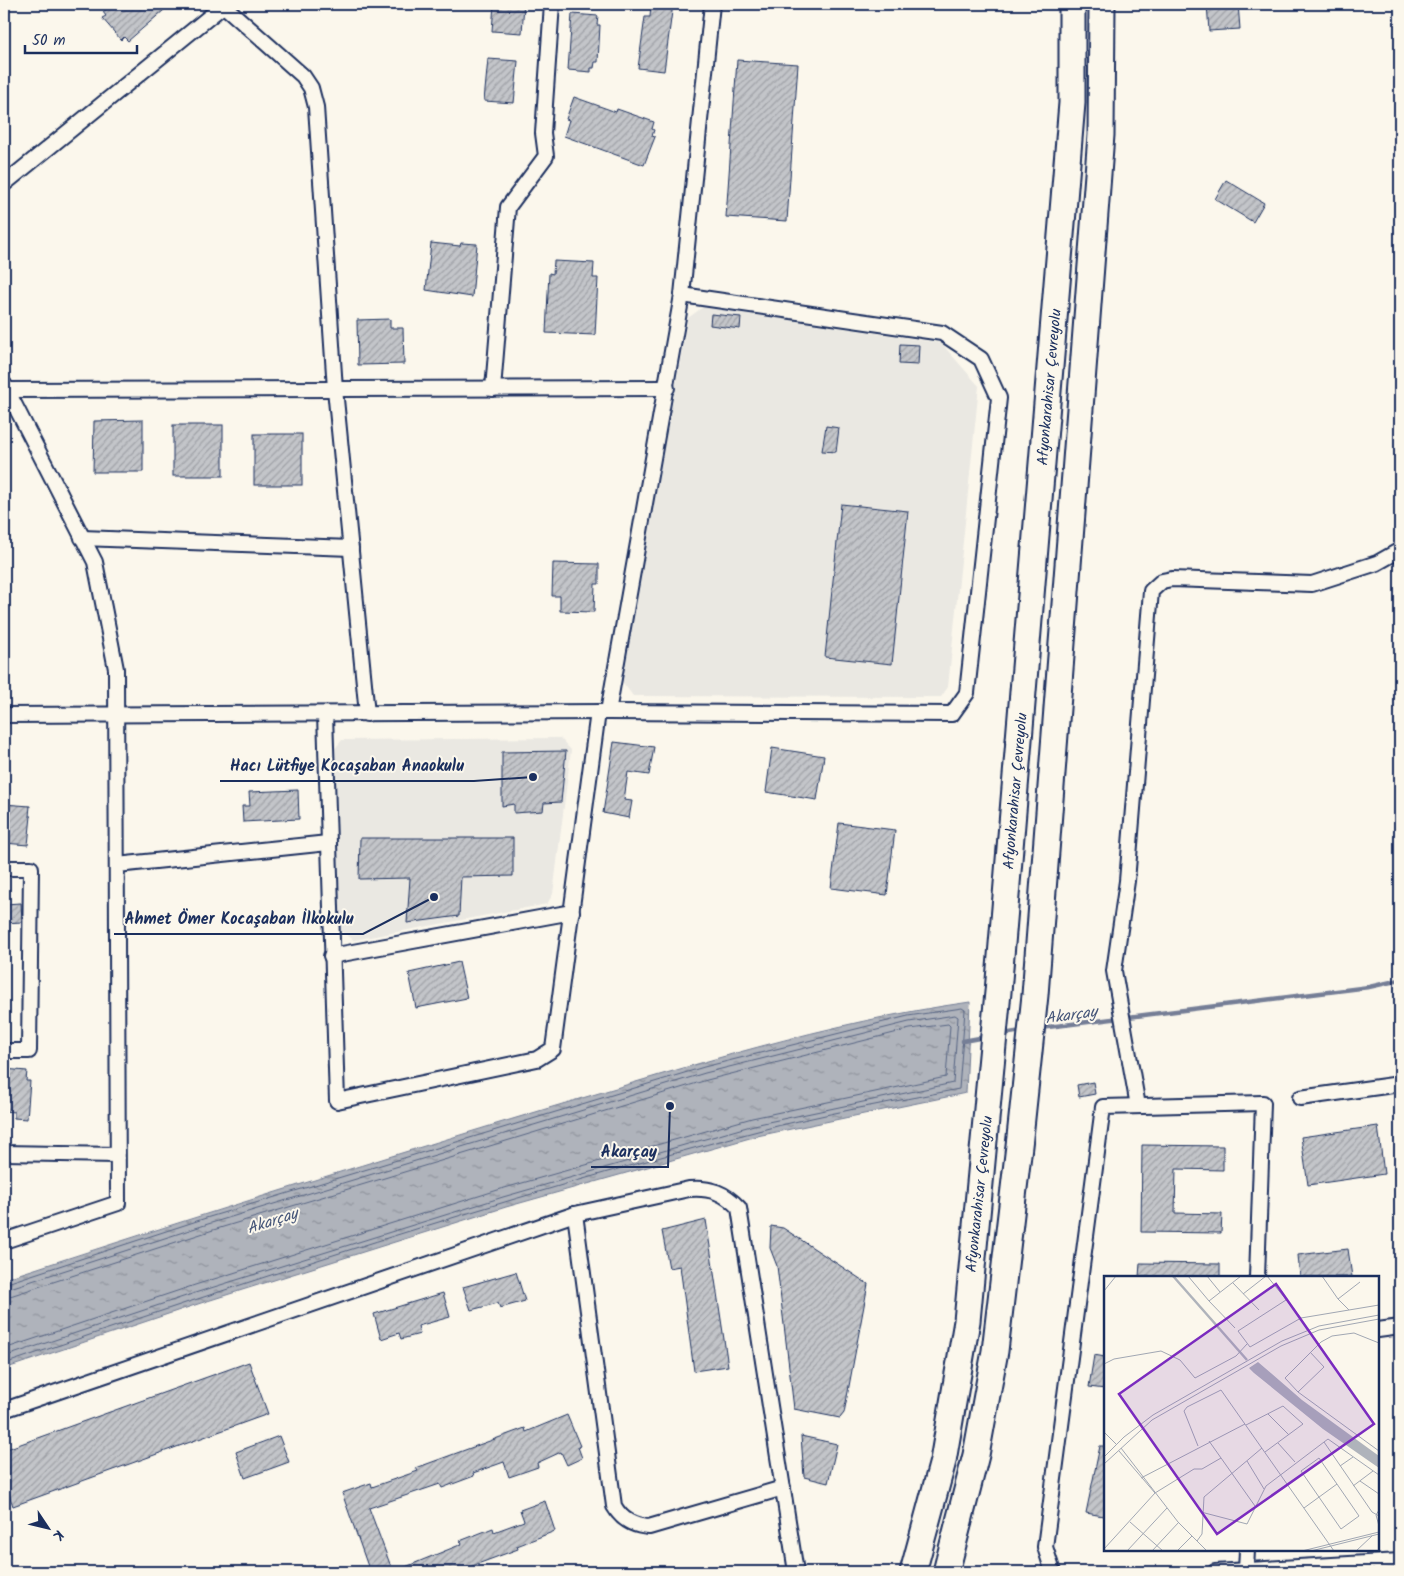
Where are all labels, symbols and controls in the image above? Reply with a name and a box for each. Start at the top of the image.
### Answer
scale bar [25,22,138,54]
text: 50 m [32,29,66,53]
street label: Afyonkarahisar Çevreyolu [1031,308,1069,466]
street label: Afyonkarahisar Çevreyolu [997,712,1035,870]
callout: Hacı Lütfiye Kocaşaban Anaokulu [220,750,474,781]
text: Hacı Lütfiye Kocaşaban Anaokulu [230,754,464,779]
callout: Ahmet Ömer Kocaşaban İlkokulu [114,903,363,934]
text: Ahmet Ömer Kocaşaban İlkokulu [124,907,354,932]
water label: Akarçay [1044,999,1101,1031]
street label: Afyonkarahisar Çevreyolu [960,1115,1000,1274]
callout: Akarçay [591,1136,668,1167]
text: Akarçay [601,1140,658,1165]
water label: Akarçay [244,1201,304,1241]
inset map [1104,1276,1379,1551]
north arrow [22,1504,72,1554]
text: K [46,1525,69,1545]

